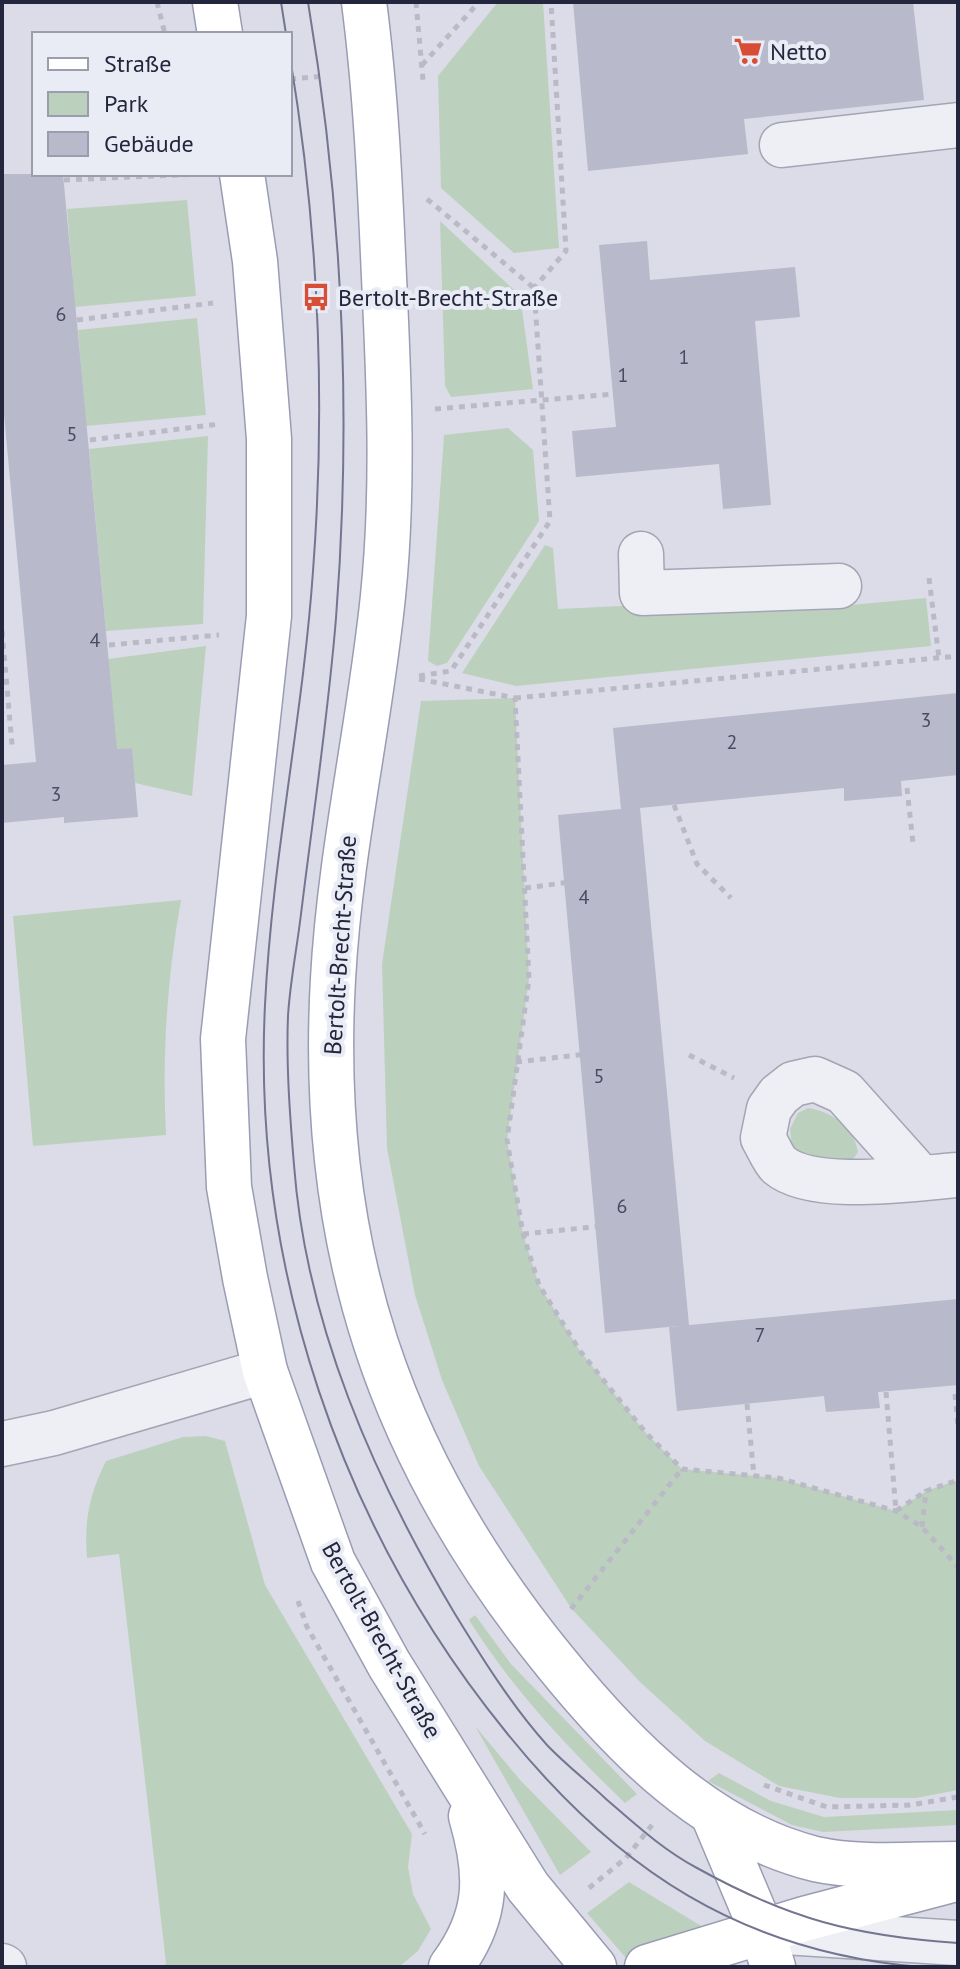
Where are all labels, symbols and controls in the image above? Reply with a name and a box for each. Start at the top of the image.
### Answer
legend [32,32,292,176]
supermarket icon: Netto [733,36,763,66]
place label: Netto [770,36,827,67]
text: Straße [104,48,171,79]
text: Park [104,88,149,119]
text: Gebäude [104,128,194,159]
bus stop icon: Bertolt-Brecht-Straße [301,282,331,312]
place label: Bertolt-Brecht-Straße [338,282,558,313]
house number: 6 [56,301,66,327]
house number: 1 [679,344,689,370]
house number: 1 [618,362,628,388]
house number: 5 [67,421,77,447]
house number: 4 [90,627,101,653]
house number: 3 [921,707,931,733]
house number: 2 [727,729,737,755]
house number: 3 [51,781,61,807]
street label: Bertolt-Brecht-Straße [317,834,363,1056]
house number: 4 [579,884,590,910]
house number: 5 [594,1063,604,1089]
house number: 6 [617,1193,627,1219]
house number: 7 [755,1322,765,1348]
street label: Bertolt-Brecht-Straße [315,1536,449,1744]

